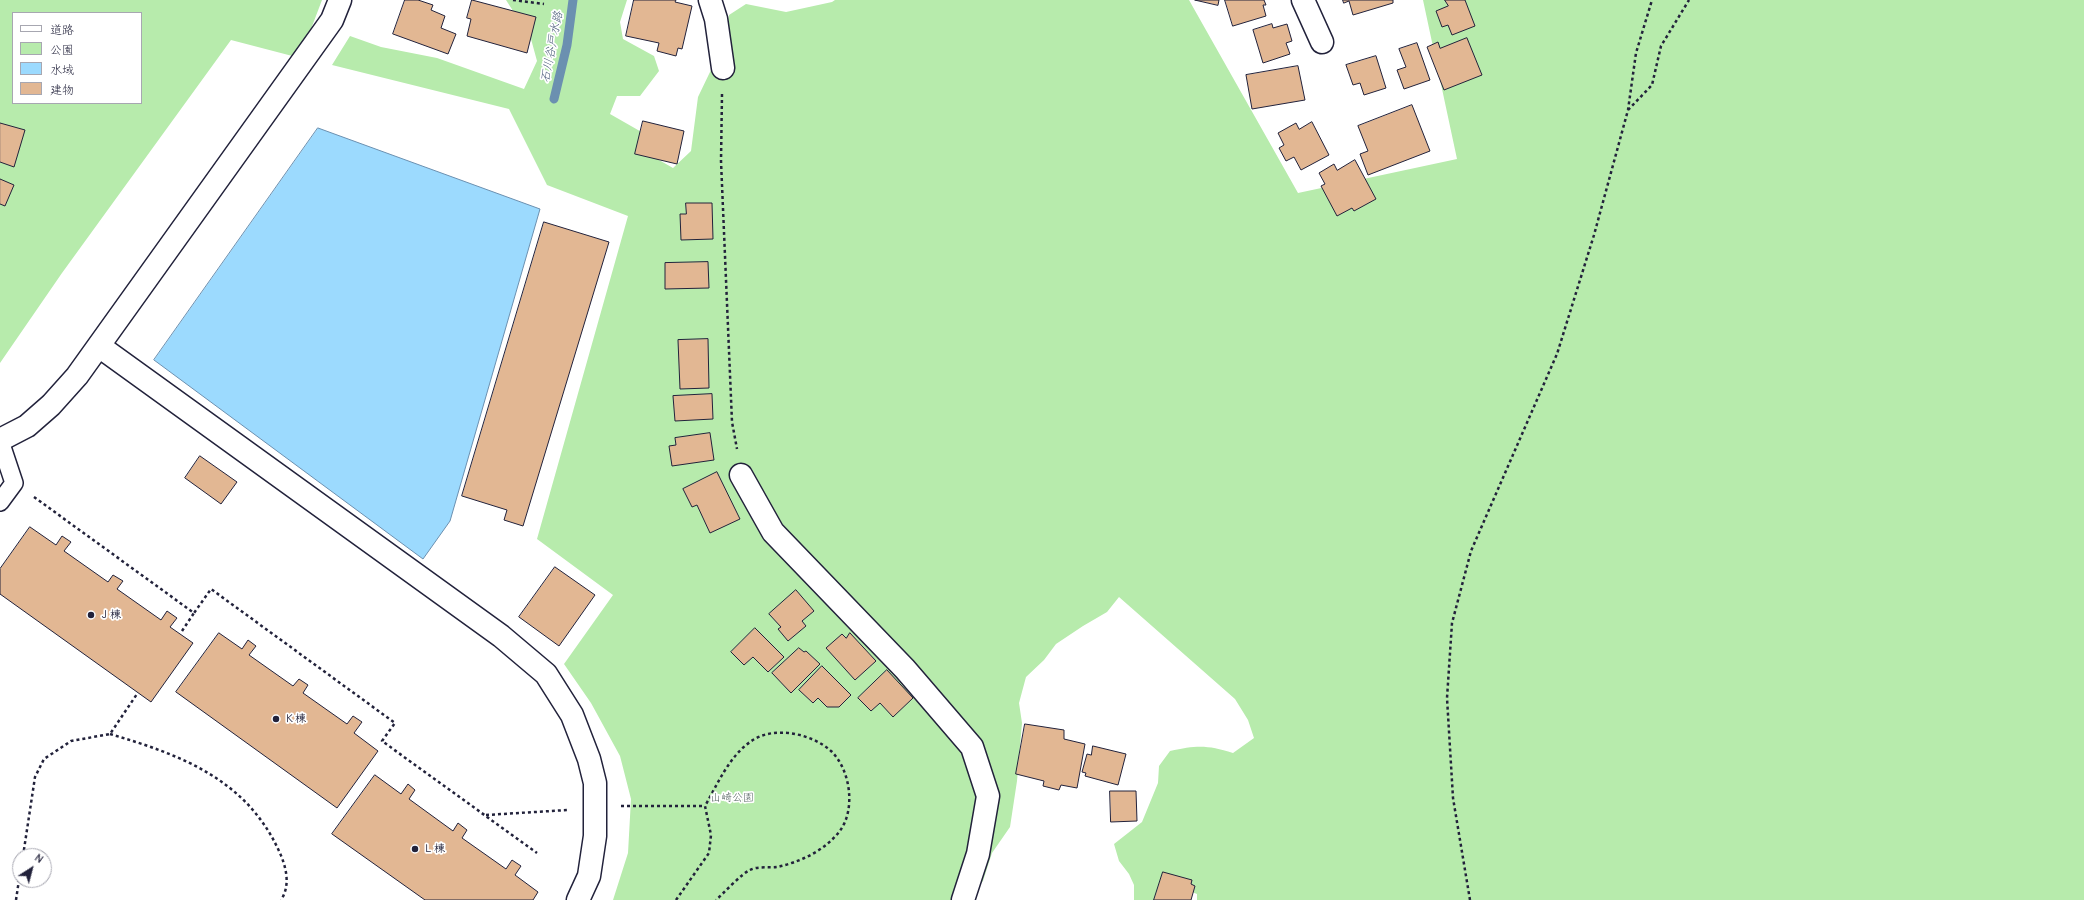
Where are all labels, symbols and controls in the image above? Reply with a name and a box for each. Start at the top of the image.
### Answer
water label: 石川谷戸水路 [538,10,566,84]
legend [12,12,142,104]
text: 道路 [50,23,74,37]
text: 公園 [50,43,74,57]
text: 水域 [50,63,74,77]
text: 建物 [50,83,74,97]
place label: Ｊ棟 [99,608,121,622]
marker: Ｊ棟 [86,610,96,620]
place label: Ｋ棟 [284,712,306,726]
marker: Ｋ棟 [271,714,281,724]
park label: 山崎公園 [710,791,754,805]
place label: Ｌ棟 [423,842,445,856]
marker: Ｌ棟 [410,844,420,854]
north arrow [12,848,52,888]
text: N [32,851,45,866]

